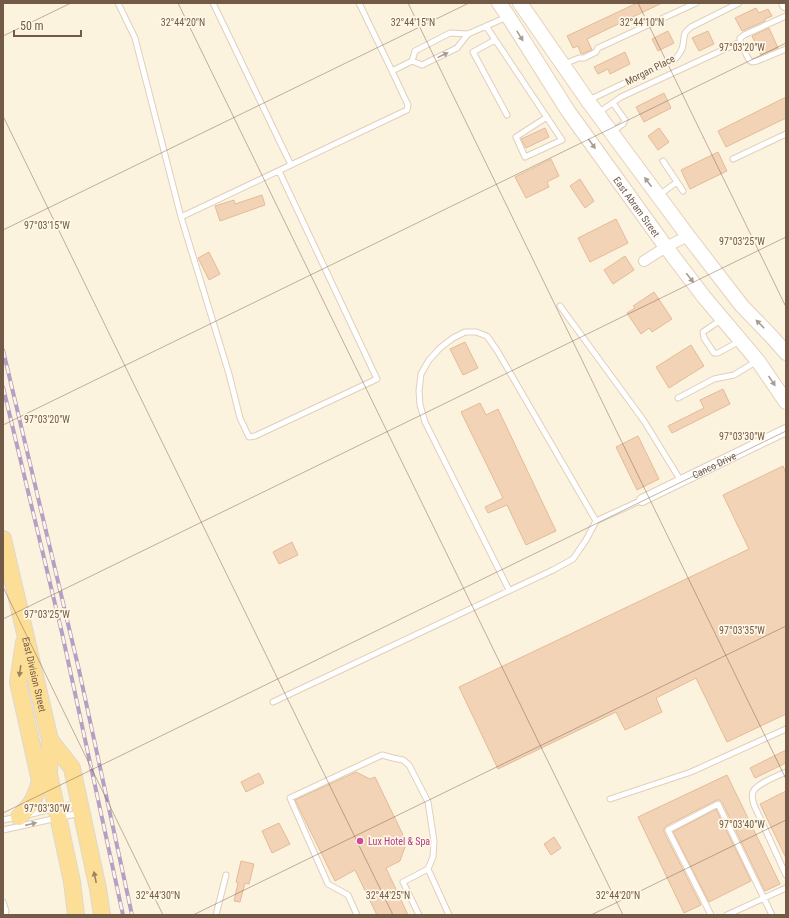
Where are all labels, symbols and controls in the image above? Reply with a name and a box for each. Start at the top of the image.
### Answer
scale bar [14,12,81,38]
text: 32°44'20"N [161,17,205,28]
text: 32°44'15"N [391,17,435,28]
text: 32°44'10"N [620,17,664,28]
text: 50 m [20,19,44,33]
one-way arrow [517,30,524,41]
text: 97°03'20"W [719,42,765,53]
one-way arrow [437,52,448,58]
street label: Morgan Place [623,53,677,87]
one-way arrow [588,139,596,149]
street label: East Abram Street [612,174,662,239]
one-way arrow [644,177,652,187]
text: 97°03'15"W [24,220,70,231]
text: 97°03'25"W [719,236,765,247]
one-way arrow [685,273,694,284]
one-way arrow [755,319,764,329]
one-way arrow [768,376,776,386]
text: 97°03'20"W [24,414,70,425]
text: 97°03'30"W [719,431,765,442]
street label: Canco Drive [690,450,738,480]
text: 97°03'25"W [24,609,70,620]
text: 97°03'35"W [719,625,765,636]
street label: East Division Street [21,636,49,713]
one-way arrow [17,665,23,677]
text: 97°03'30"W [24,803,70,814]
text: 97°03'40"W [719,819,765,830]
one-way arrow [25,821,37,827]
marker: Lux Hotel & Spa [355,836,365,846]
place label: Lux Hotel & Spa [368,836,430,847]
one-way arrow [92,870,98,883]
text: 32°44'30"N [136,890,180,901]
text: 32°44'25"N [366,890,410,901]
text: 32°44'20"N [596,890,640,901]

